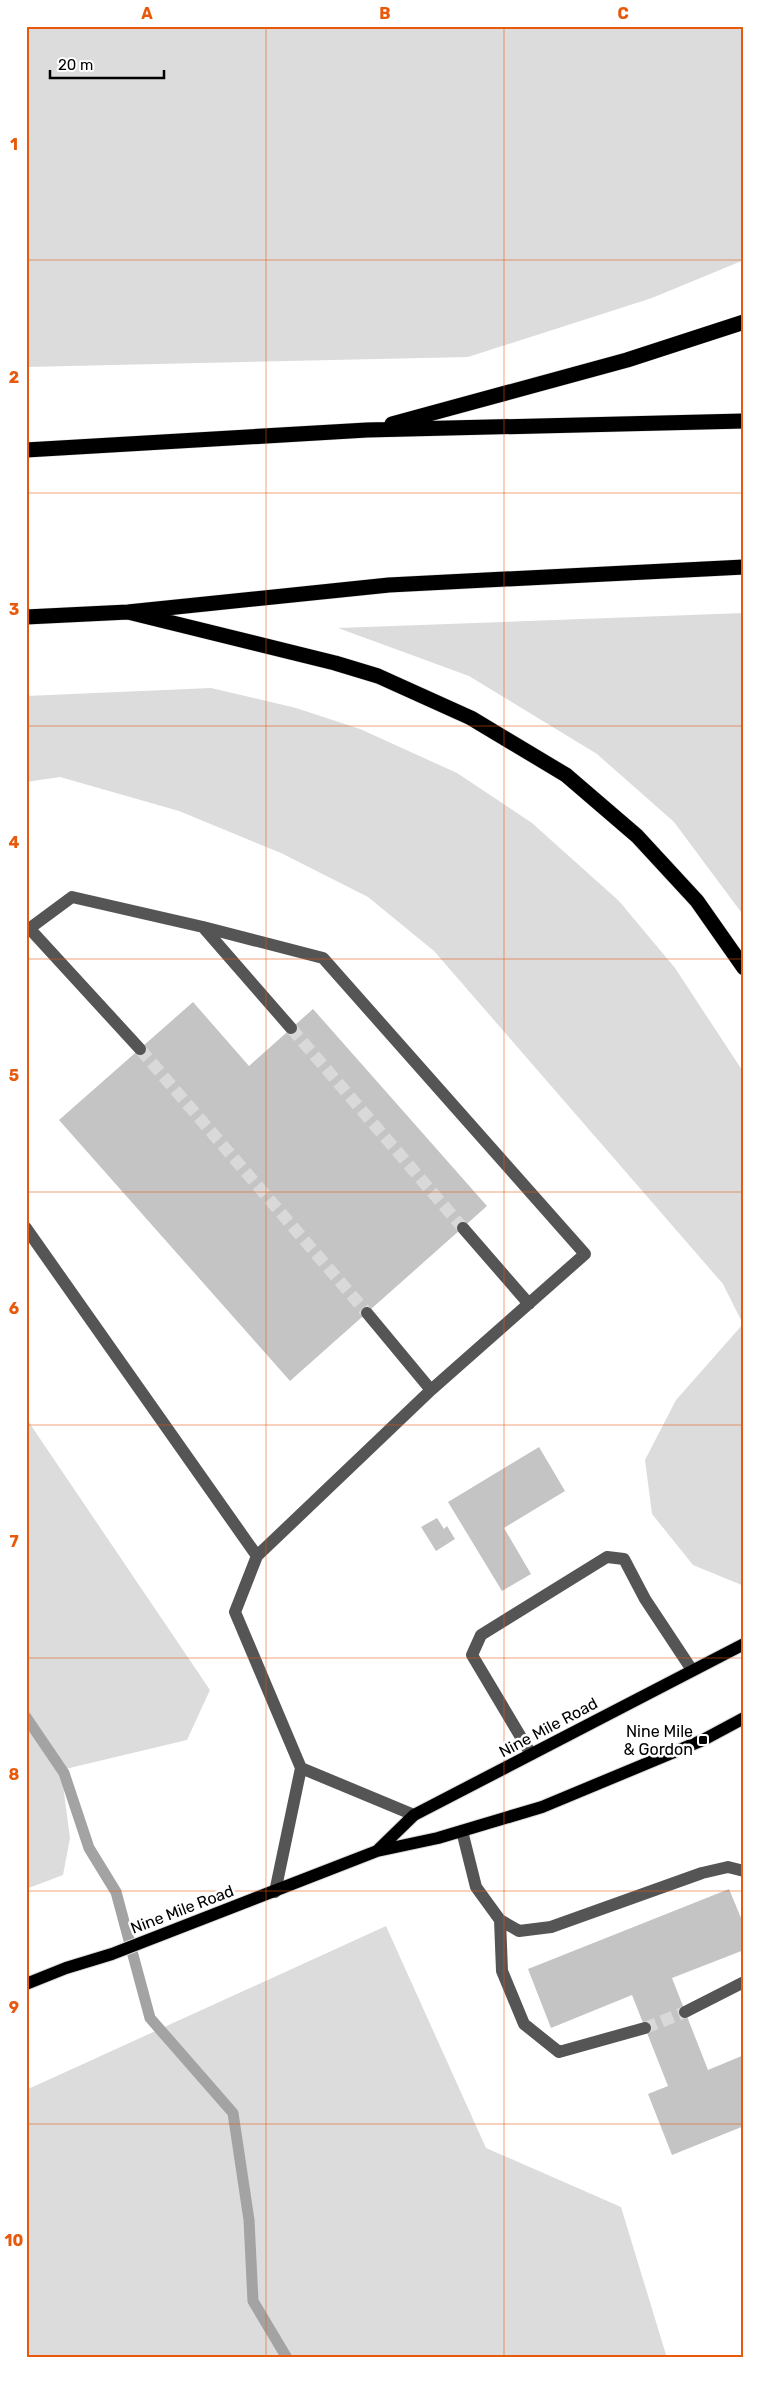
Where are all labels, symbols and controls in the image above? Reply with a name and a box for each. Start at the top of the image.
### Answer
text: A [141,4,153,23]
text: B [379,4,391,23]
text: C [617,4,629,23]
scale bar [50,48,164,80]
text: 20 m [58,56,93,74]
text: 1 [10,135,18,154]
text: 2 [9,368,19,387]
text: 3 [9,600,19,619]
text: 4 [9,833,20,852]
text: 5 [9,1066,19,1085]
text: 6 [9,1299,19,1318]
text: 7 [9,1532,19,1551]
street label: Nine Mile Road [496,1694,601,1761]
place label: Nine Mile & Gordon [624,1722,693,1759]
marker: Nine Mile & Gordon [697,1734,709,1746]
text: 8 [9,1765,20,1784]
street label: Nine Mile Road [128,1881,236,1938]
text: 9 [9,1998,19,2017]
text: 10 [5,2231,24,2250]

